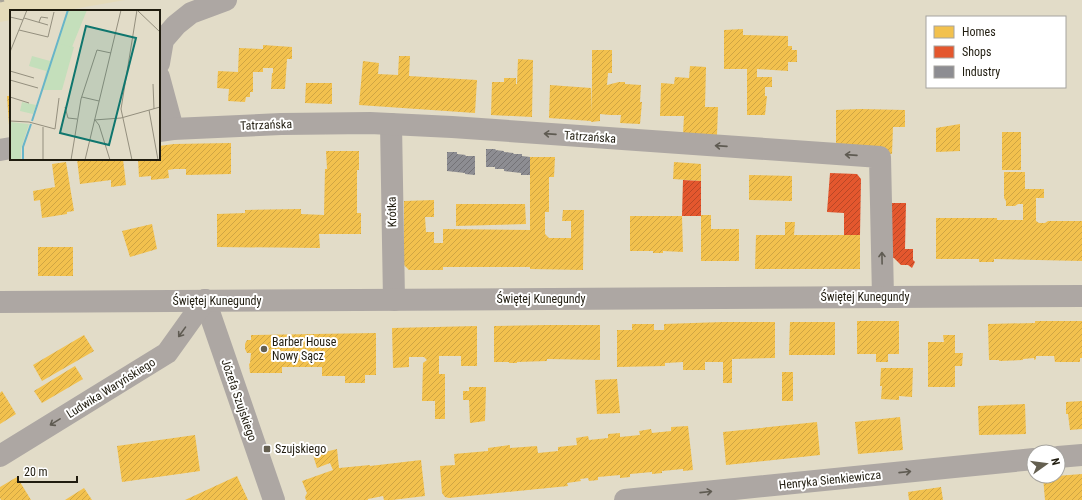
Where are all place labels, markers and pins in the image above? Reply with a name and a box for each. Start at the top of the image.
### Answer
place label: Barber House Nowy Sącz [272,335,337,363]
marker: Barber House Nowy Sącz [259,344,269,354]
place label: Szujskiego [275,442,326,456]
marker: Szujskiego [262,444,272,454]

